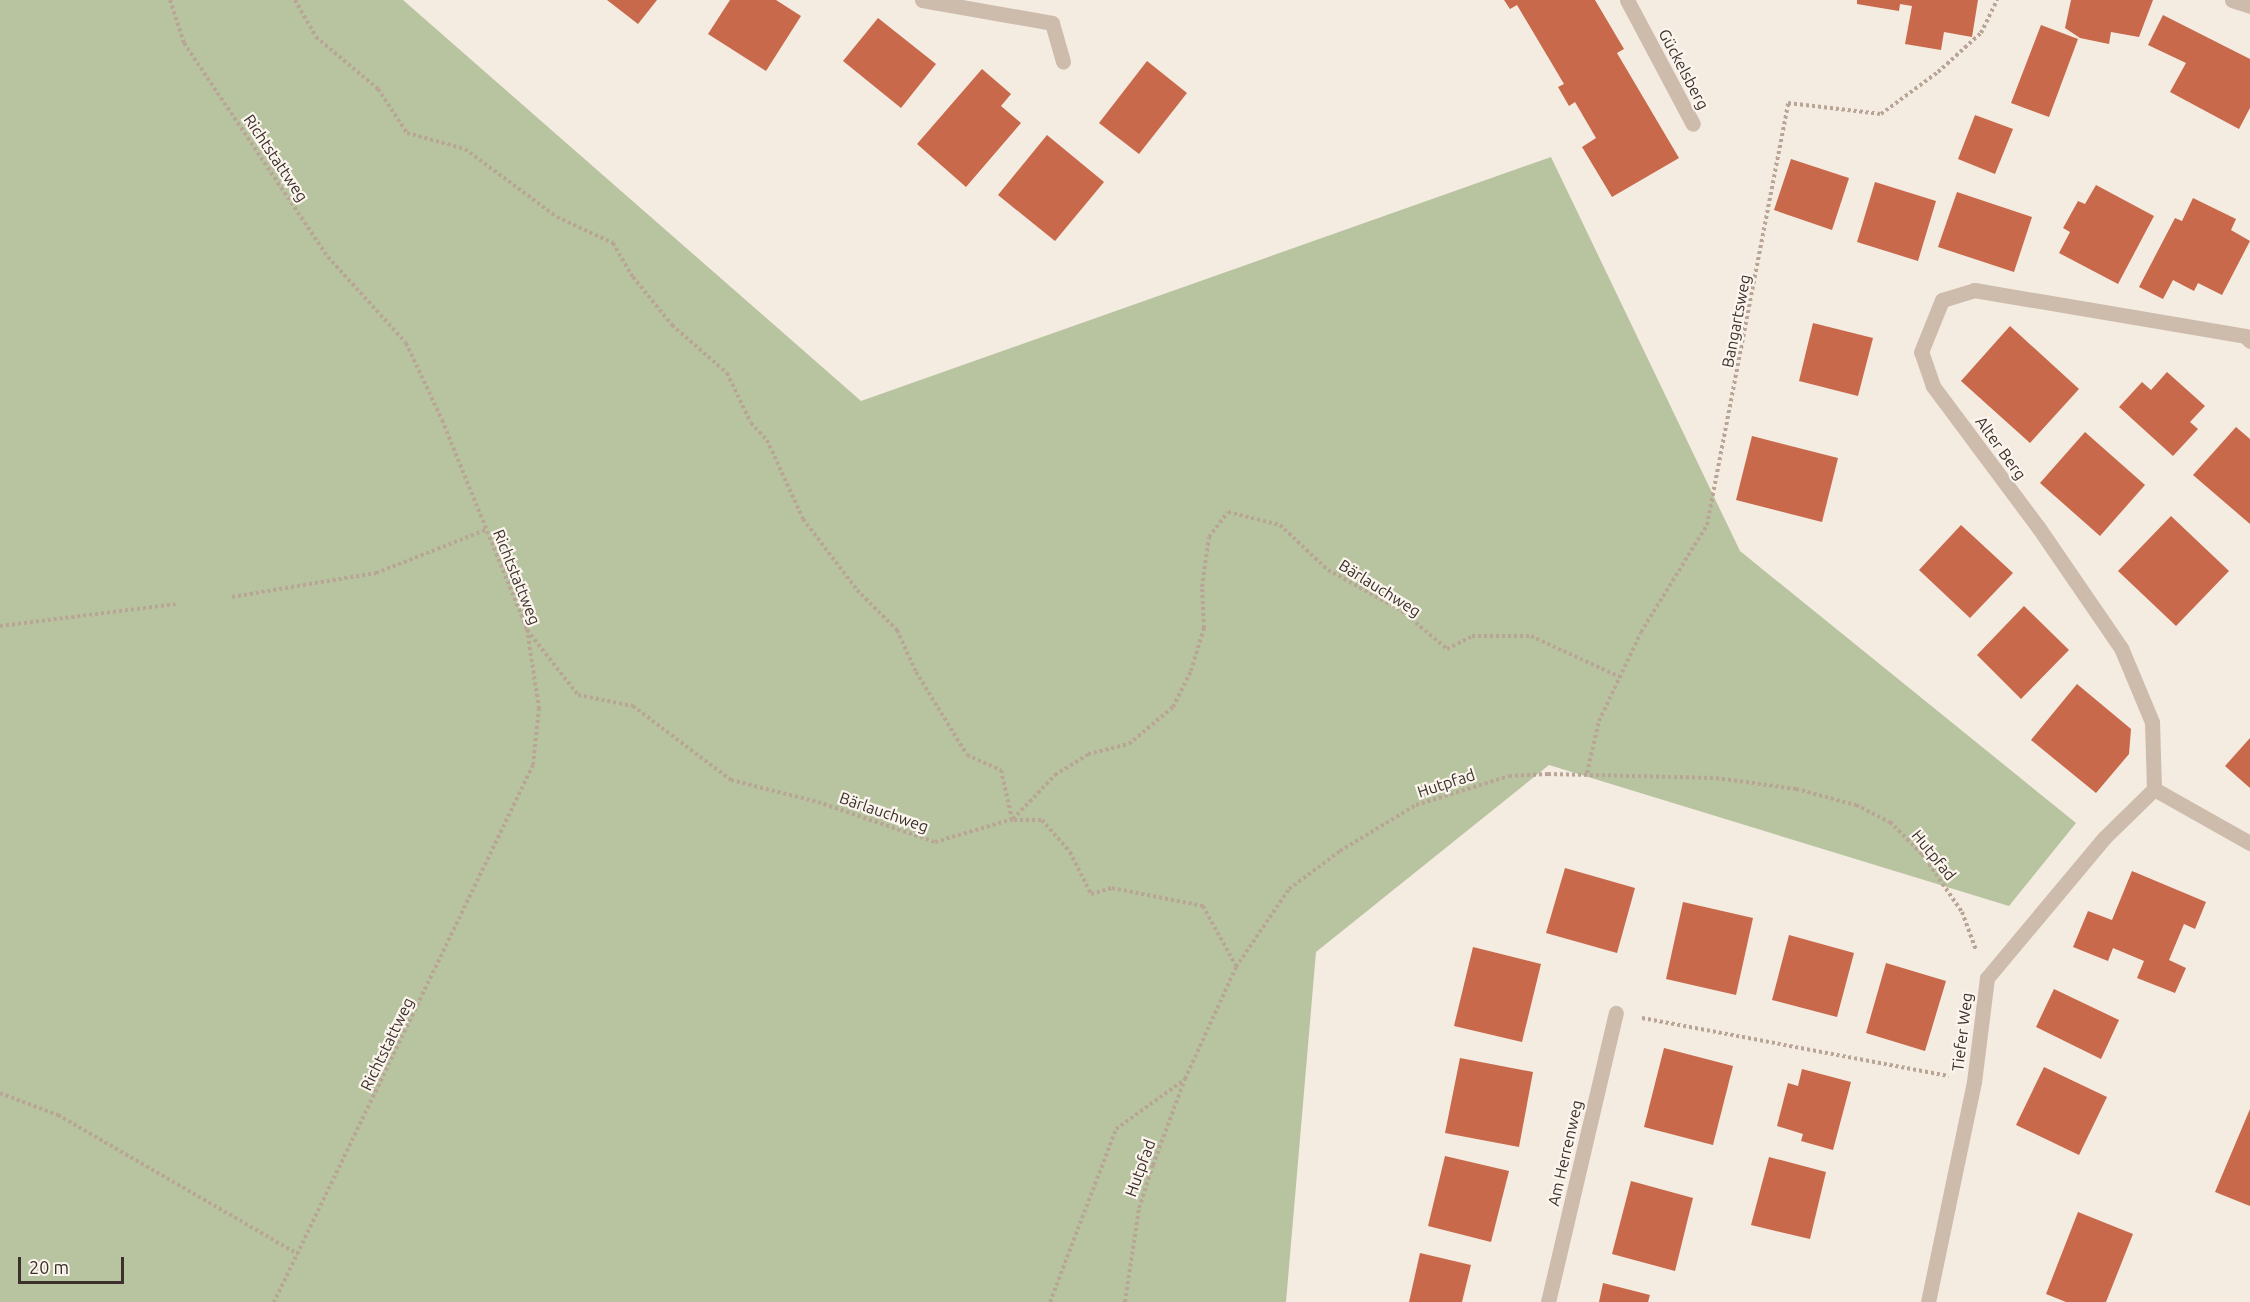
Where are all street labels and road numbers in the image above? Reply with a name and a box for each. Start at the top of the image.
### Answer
street label: Gückelsberg [1655,25,1713,113]
street label: Richtstattweg [240,111,312,205]
street label: Bangartsweg [1718,273,1754,369]
street label: Alter Berg [1972,413,2030,483]
street label: Richtstattweg [489,526,545,628]
street label: Bärlauchweg [1335,555,1425,621]
street label: Hutpfad [1415,765,1477,801]
street label: Bärlauchweg [837,788,931,836]
street label: Hutpfad [1908,826,1960,884]
street label: Tiefer Weg [1948,992,1976,1072]
street label: Richtstattweg [356,994,418,1094]
street label: Am Herrenweg [1543,1098,1587,1208]
street label: Hutpfad [1121,1137,1159,1199]

